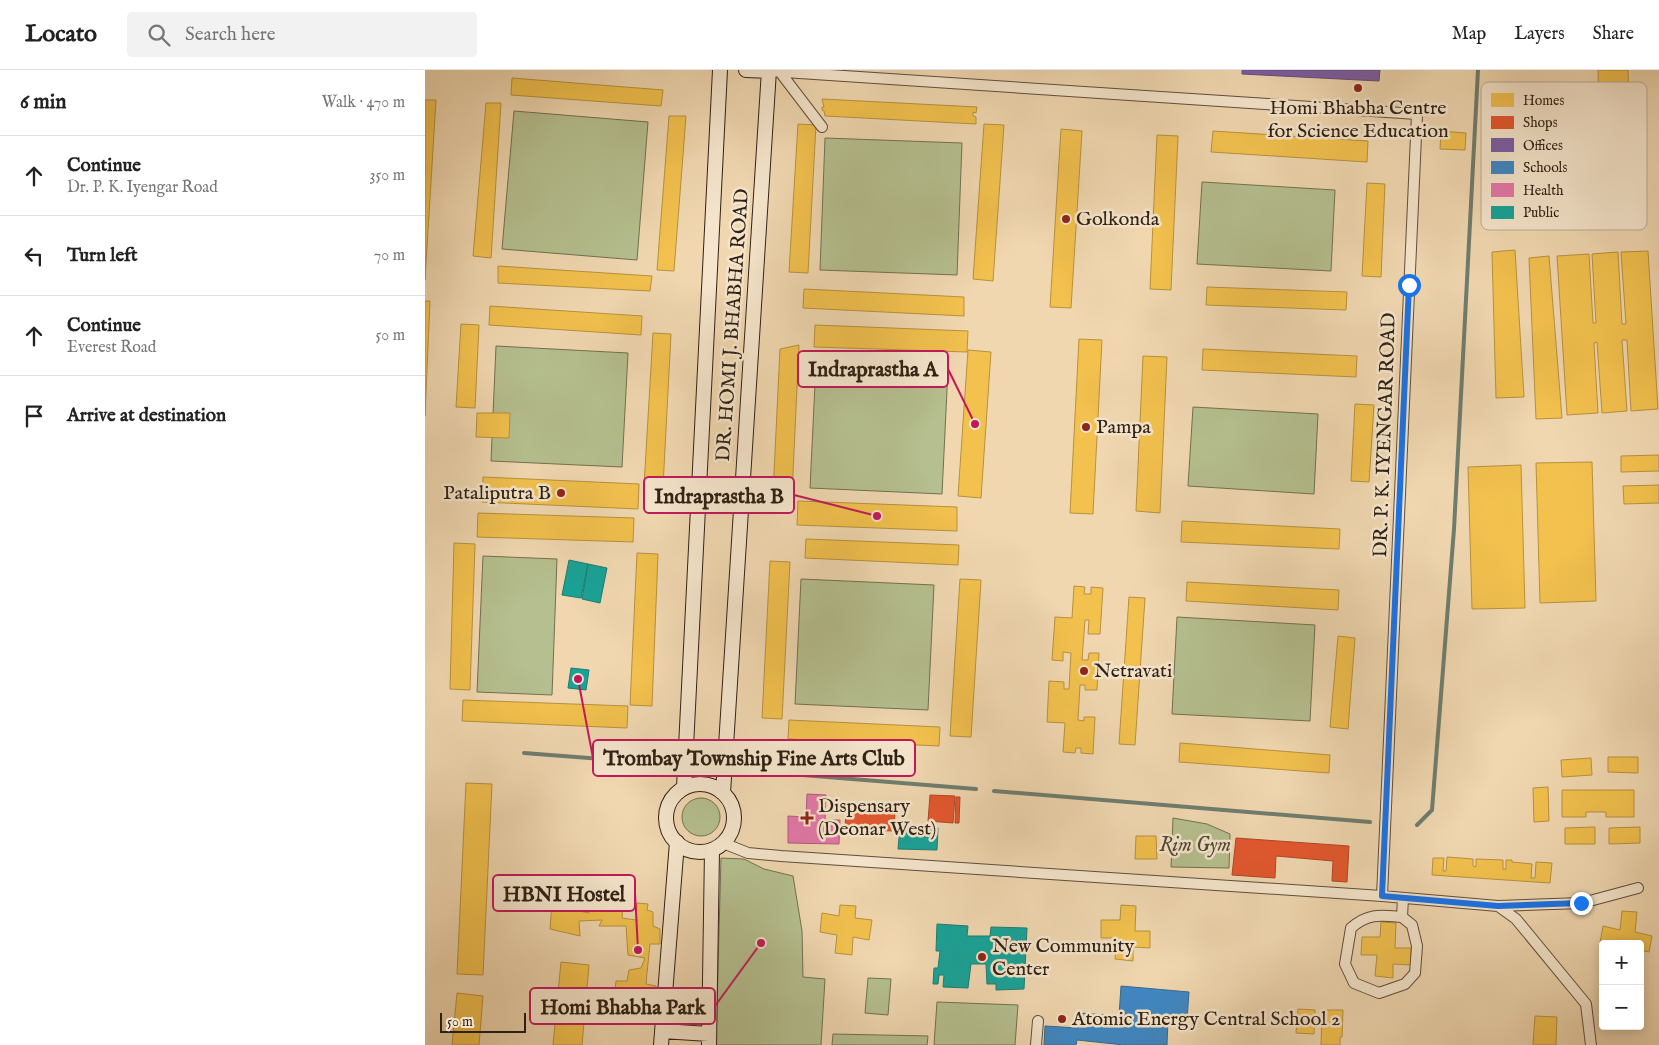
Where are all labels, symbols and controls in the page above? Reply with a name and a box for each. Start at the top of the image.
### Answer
search box [127,12,477,57]
text: Locato [25,19,97,50]
icon: search [145,21,173,49]
text: Search here [185,23,276,47]
text: Map [1452,23,1486,46]
text: Layers [1514,23,1565,46]
text: Share [1593,23,1634,46]
marker: Homi Bhabha Centre for Science Education [1352,82,1364,94]
legend [1481,82,1647,230]
text: 6 min [20,89,66,116]
text: Homes [1523,92,1565,110]
text: Walk · 470 m [322,93,405,113]
place label: Homi Bhabha Centre for Science Education [1267,96,1449,144]
text: Shops [1523,114,1558,132]
text: Offices [1523,137,1563,155]
text: Continue [67,154,141,178]
text: Schools [1523,159,1567,177]
icon: ahead [20,162,48,190]
text: 350 m [370,166,405,186]
text: Dr. P. K. Iyengar Road [67,178,218,198]
text: Health [1523,182,1564,200]
street label: DR. HOMI J. BHABHA ROAD [711,188,755,462]
text: Public [1523,204,1559,222]
place label: Golkonda [1076,207,1160,232]
marker: Golkonda [1060,213,1072,225]
icon: left [20,242,48,270]
text: Turn left [67,244,138,268]
text: 70 m [374,246,405,266]
route start [1398,274,1421,297]
street label: DR. P. K. IYENGAR ROAD [1368,312,1402,558]
text: Continue [67,314,141,338]
icon: ahead [20,322,48,350]
text: 50 m [376,326,405,346]
text: Everest Road [67,338,156,358]
callout: Indraprastha A [798,351,948,387]
text: Indraprastha A [808,357,940,384]
icon: arrive [20,402,48,430]
text: Arrive at destination [67,404,226,428]
place label: Pampa [1096,415,1151,440]
marker: Pampa [1080,421,1092,433]
callout: Indraprastha B [644,477,794,513]
place label: Pataliputra B [443,481,551,506]
text: Indraprastha B [654,484,784,511]
marker: Pataliputra B [555,487,567,499]
place label: Netravati [1094,659,1172,684]
marker: Netravati [1078,665,1090,677]
callout: Trombay Township Fine Arts Club [593,740,915,776]
text: Trombay Township Fine Arts Club [602,746,905,773]
place label: Dispensary (Deonar West) [818,794,936,842]
marker: Dispensary (Deonar West) [800,811,814,825]
park label: Rim Gym [1159,833,1231,858]
callout: HBNI Hostel [493,875,635,911]
text: HBNI Hostel [503,882,627,909]
route end [1570,892,1593,915]
place label: New Community Center [992,934,1134,982]
map controls [1599,940,1644,1030]
button: + [1599,940,1644,985]
marker: New Community Center [976,951,988,963]
button: − [1599,985,1644,1030]
callout: Homi Bhabha Park [530,988,715,1024]
text: Homi Bhabha Park [540,995,706,1022]
place label: Atomic Energy Central School 2 [1071,1007,1340,1032]
scale bar [440,1010,526,1033]
text: 50 m [447,1013,473,1031]
marker: Atomic Energy Central School 2 [1056,1013,1068,1025]

